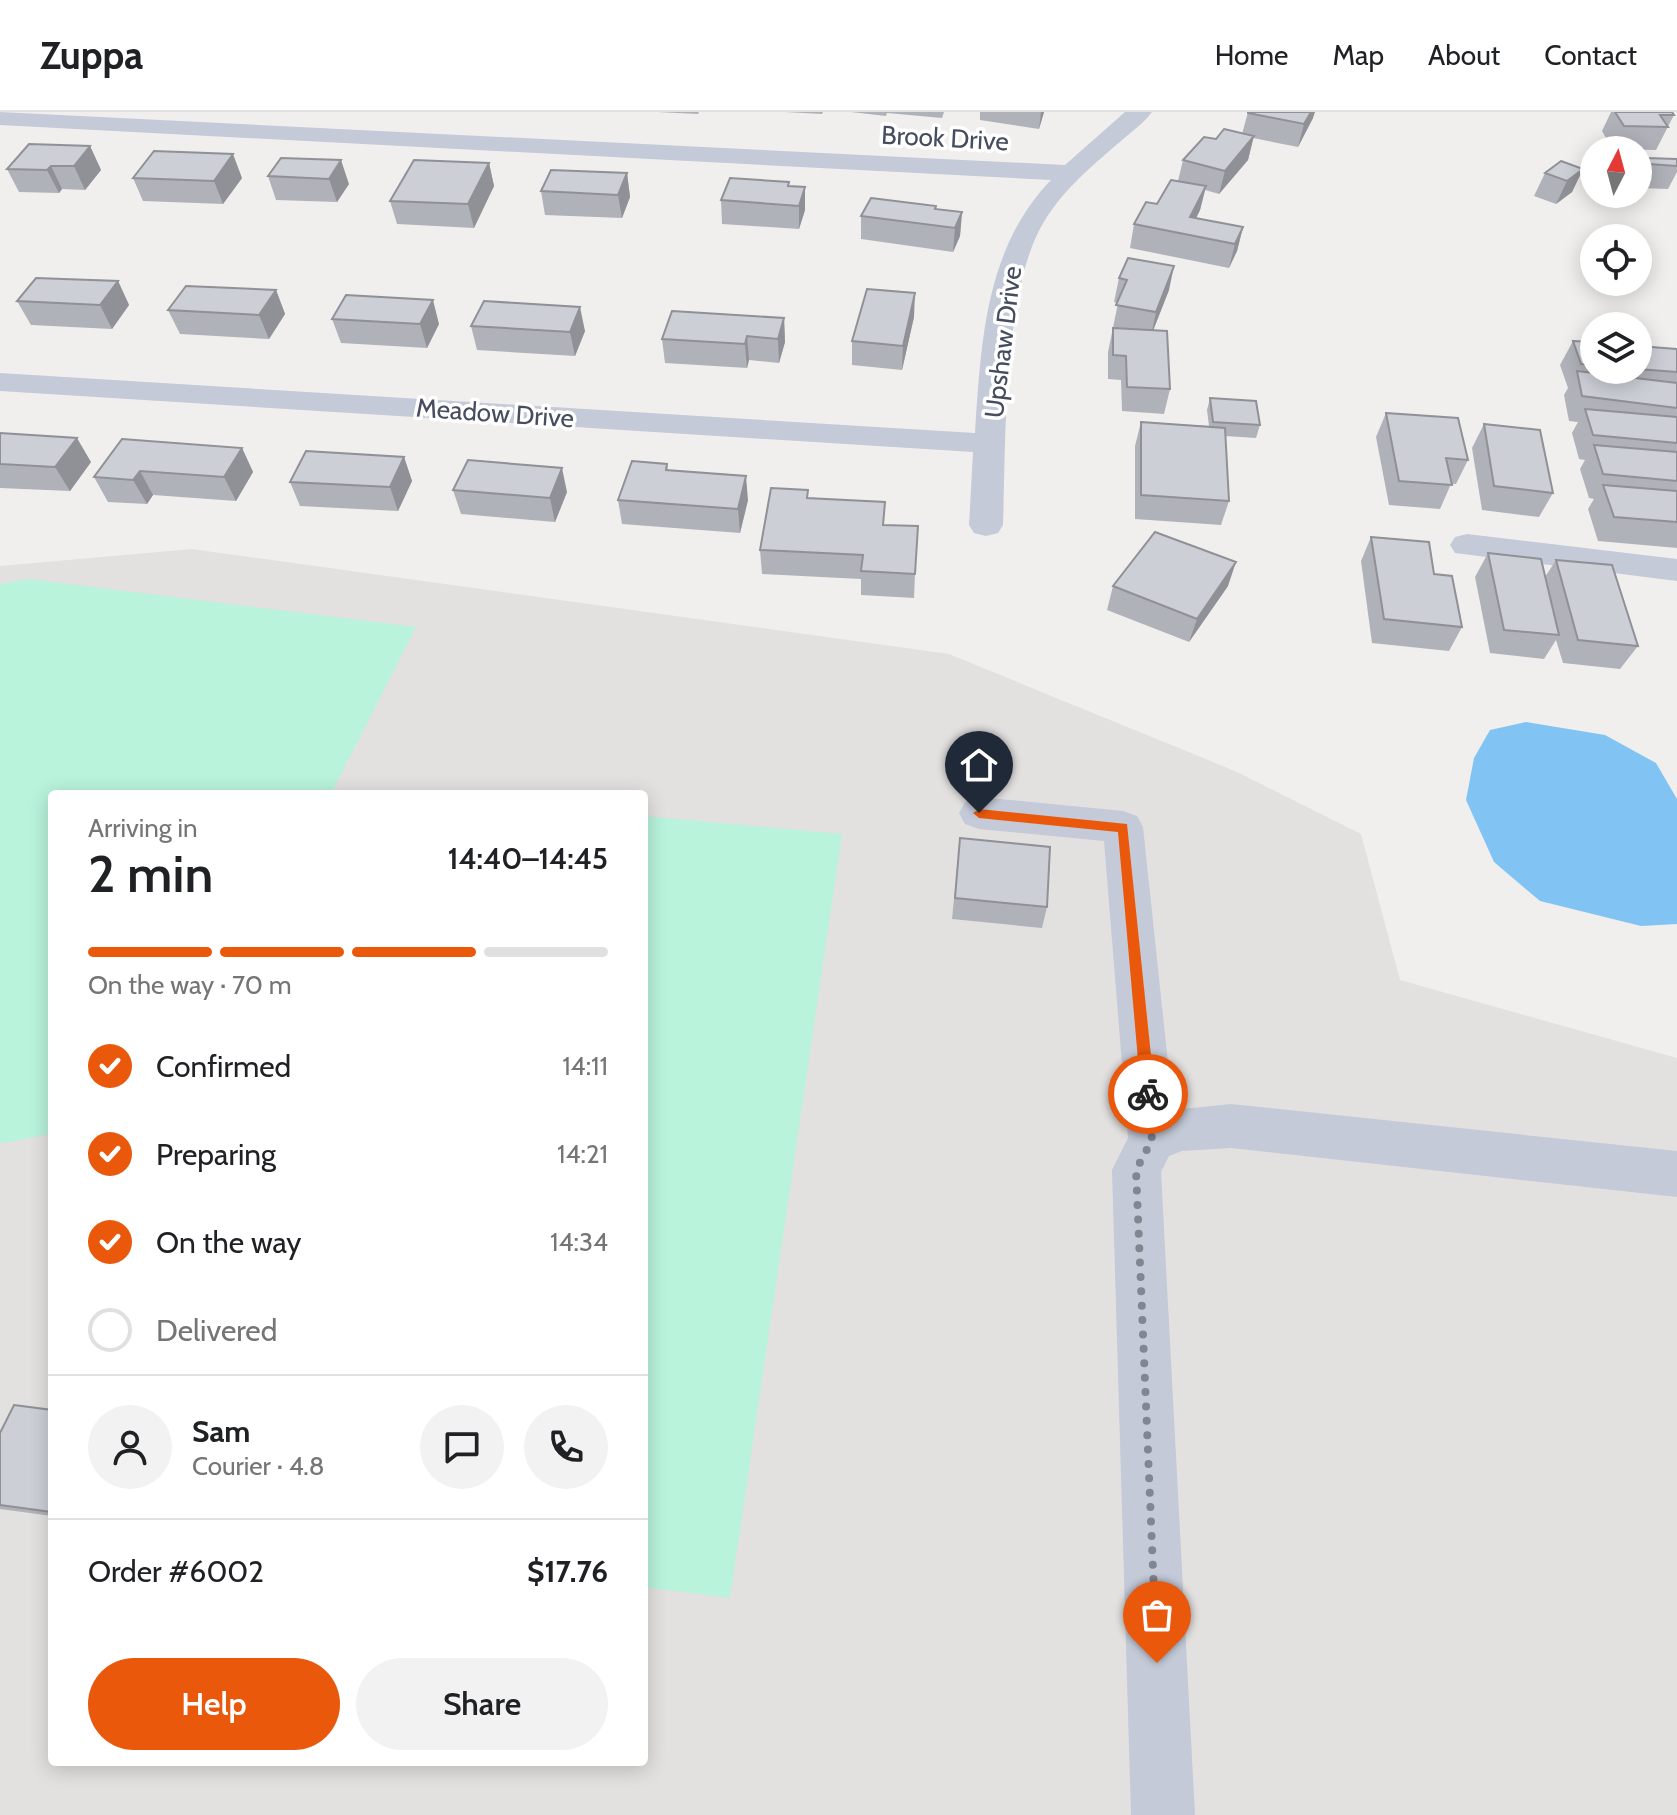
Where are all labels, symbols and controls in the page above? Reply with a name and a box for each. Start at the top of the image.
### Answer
text: Zuppa [40,32,143,79]
text: Home [1215,38,1288,72]
text: Map [1332,38,1384,72]
text: About [1428,38,1500,72]
text: Contact [1544,38,1637,72]
street label: Brook Drive [880,119,1010,157]
north arrow [1580,136,1652,208]
map controls [1580,136,1652,384]
button: locate [1580,224,1652,296]
street label: Upshaw Drive [978,264,1028,420]
button: layers [1580,312,1652,384]
street label: Meadow Drive [415,392,575,434]
pin [945,731,1013,813]
icon: home [957,743,1001,787]
text: Arriving in [88,812,198,844]
text: 14:40–14:45 [448,840,608,877]
text: 2 min [88,842,213,905]
text: On the way · 70 m [88,969,292,1001]
icon: check [88,1044,132,1088]
text: Confirmed [156,1048,291,1085]
text: 14:11 [562,1050,608,1082]
courier [1108,1054,1188,1134]
icon: bike [1126,1072,1170,1116]
icon: check [88,1132,132,1176]
text: Preparing [156,1136,276,1173]
text: 14:21 [557,1138,608,1170]
icon: check [88,1220,132,1264]
text: On the way [156,1224,301,1261]
text: 14:34 [550,1226,608,1258]
text: Delivered [156,1312,277,1349]
button: person [88,1405,172,1489]
button: chat [420,1405,504,1489]
button: phone [524,1405,608,1489]
text: Sam [192,1413,250,1450]
text: Courier · 4.8 [192,1450,325,1482]
text: Order #6002 [88,1553,264,1590]
text: $17.76 [527,1553,608,1590]
pin [1123,1581,1191,1663]
icon: bag [1135,1593,1179,1637]
button: Help [88,1658,340,1750]
button: Share [356,1658,608,1750]

